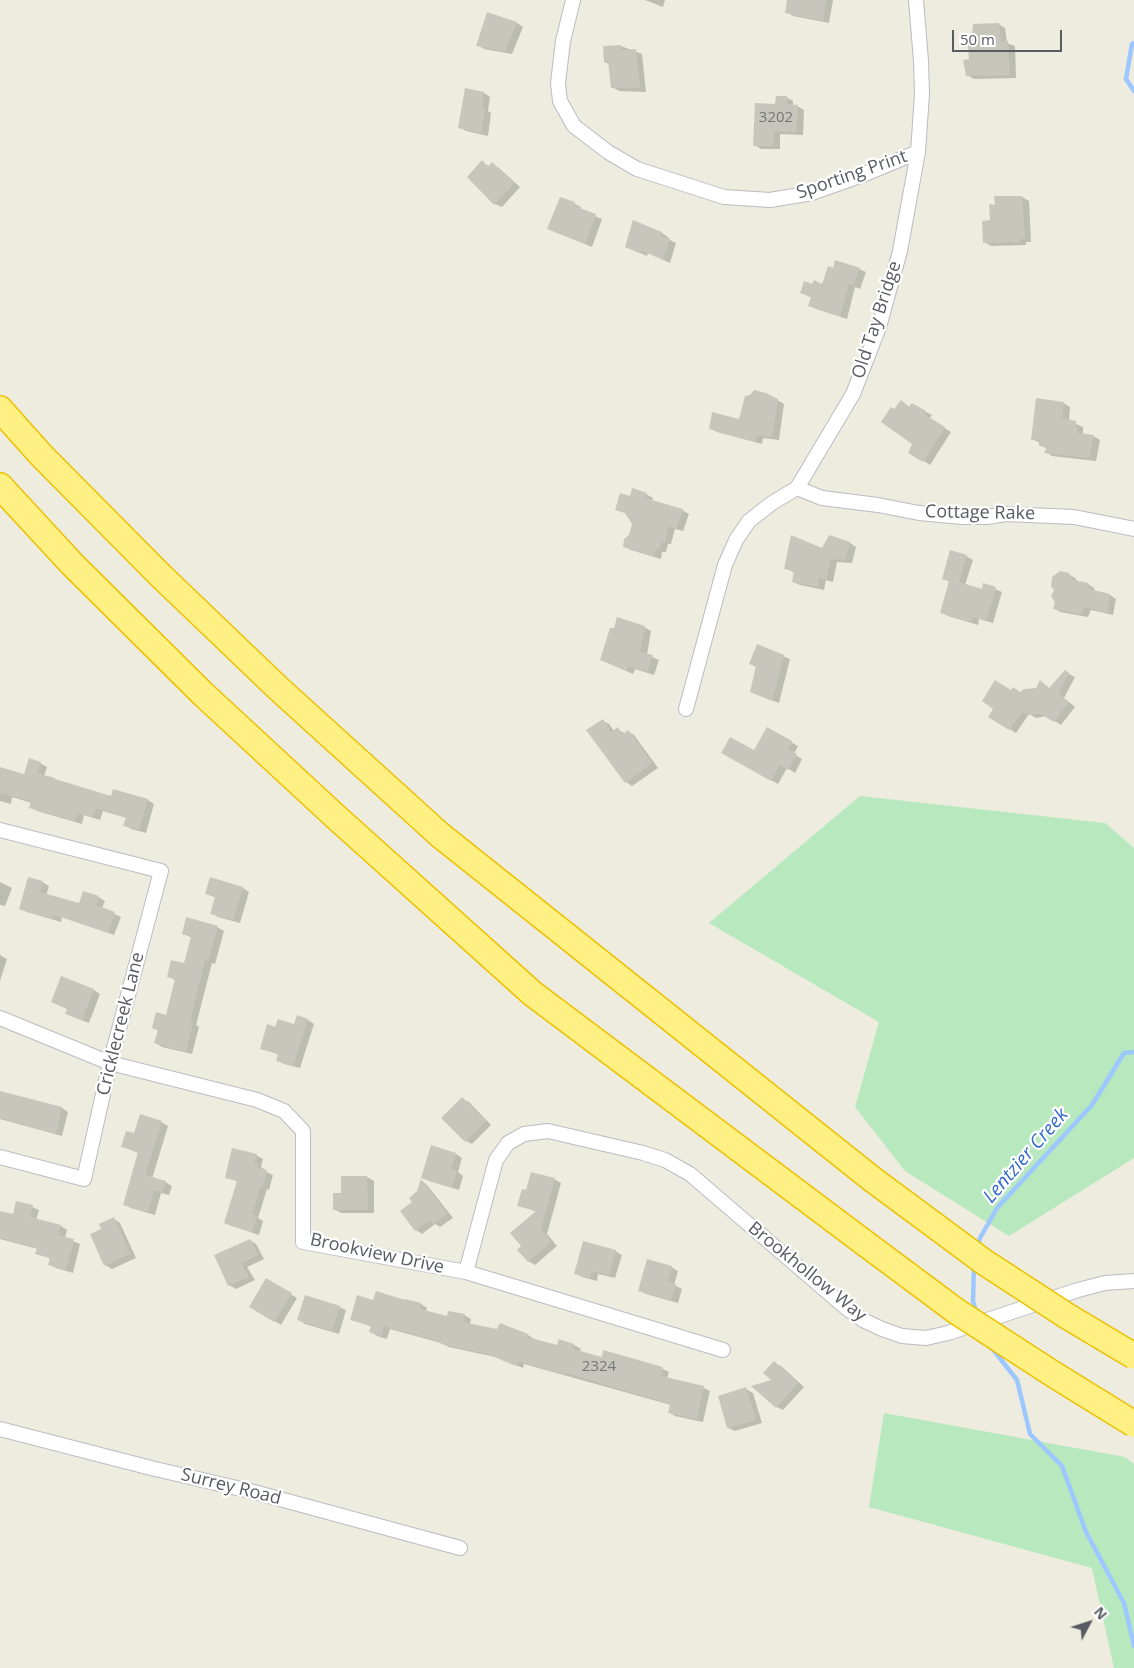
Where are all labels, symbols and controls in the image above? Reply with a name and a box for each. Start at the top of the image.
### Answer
scale bar [954,20,1064,52]
text: 50 m [960,29,995,49]
house number: 3202 [759,109,793,127]
street label: Sporting Print [794,146,910,204]
street label: Old Tay Bridge [848,259,906,381]
street label: Cottage Rake [925,501,1035,525]
street label: Cricklecreek Lane [93,950,149,1098]
water label: Lentzier Creek [979,1104,1073,1208]
street label: Brookhollow Way [743,1218,871,1326]
street label: Brookview Drive [308,1229,446,1279]
house number: 2324 [582,1358,616,1376]
street label: Surrey Road [179,1464,283,1510]
north arrow [1064,1598,1114,1648]
text: N [1090,1603,1112,1624]

